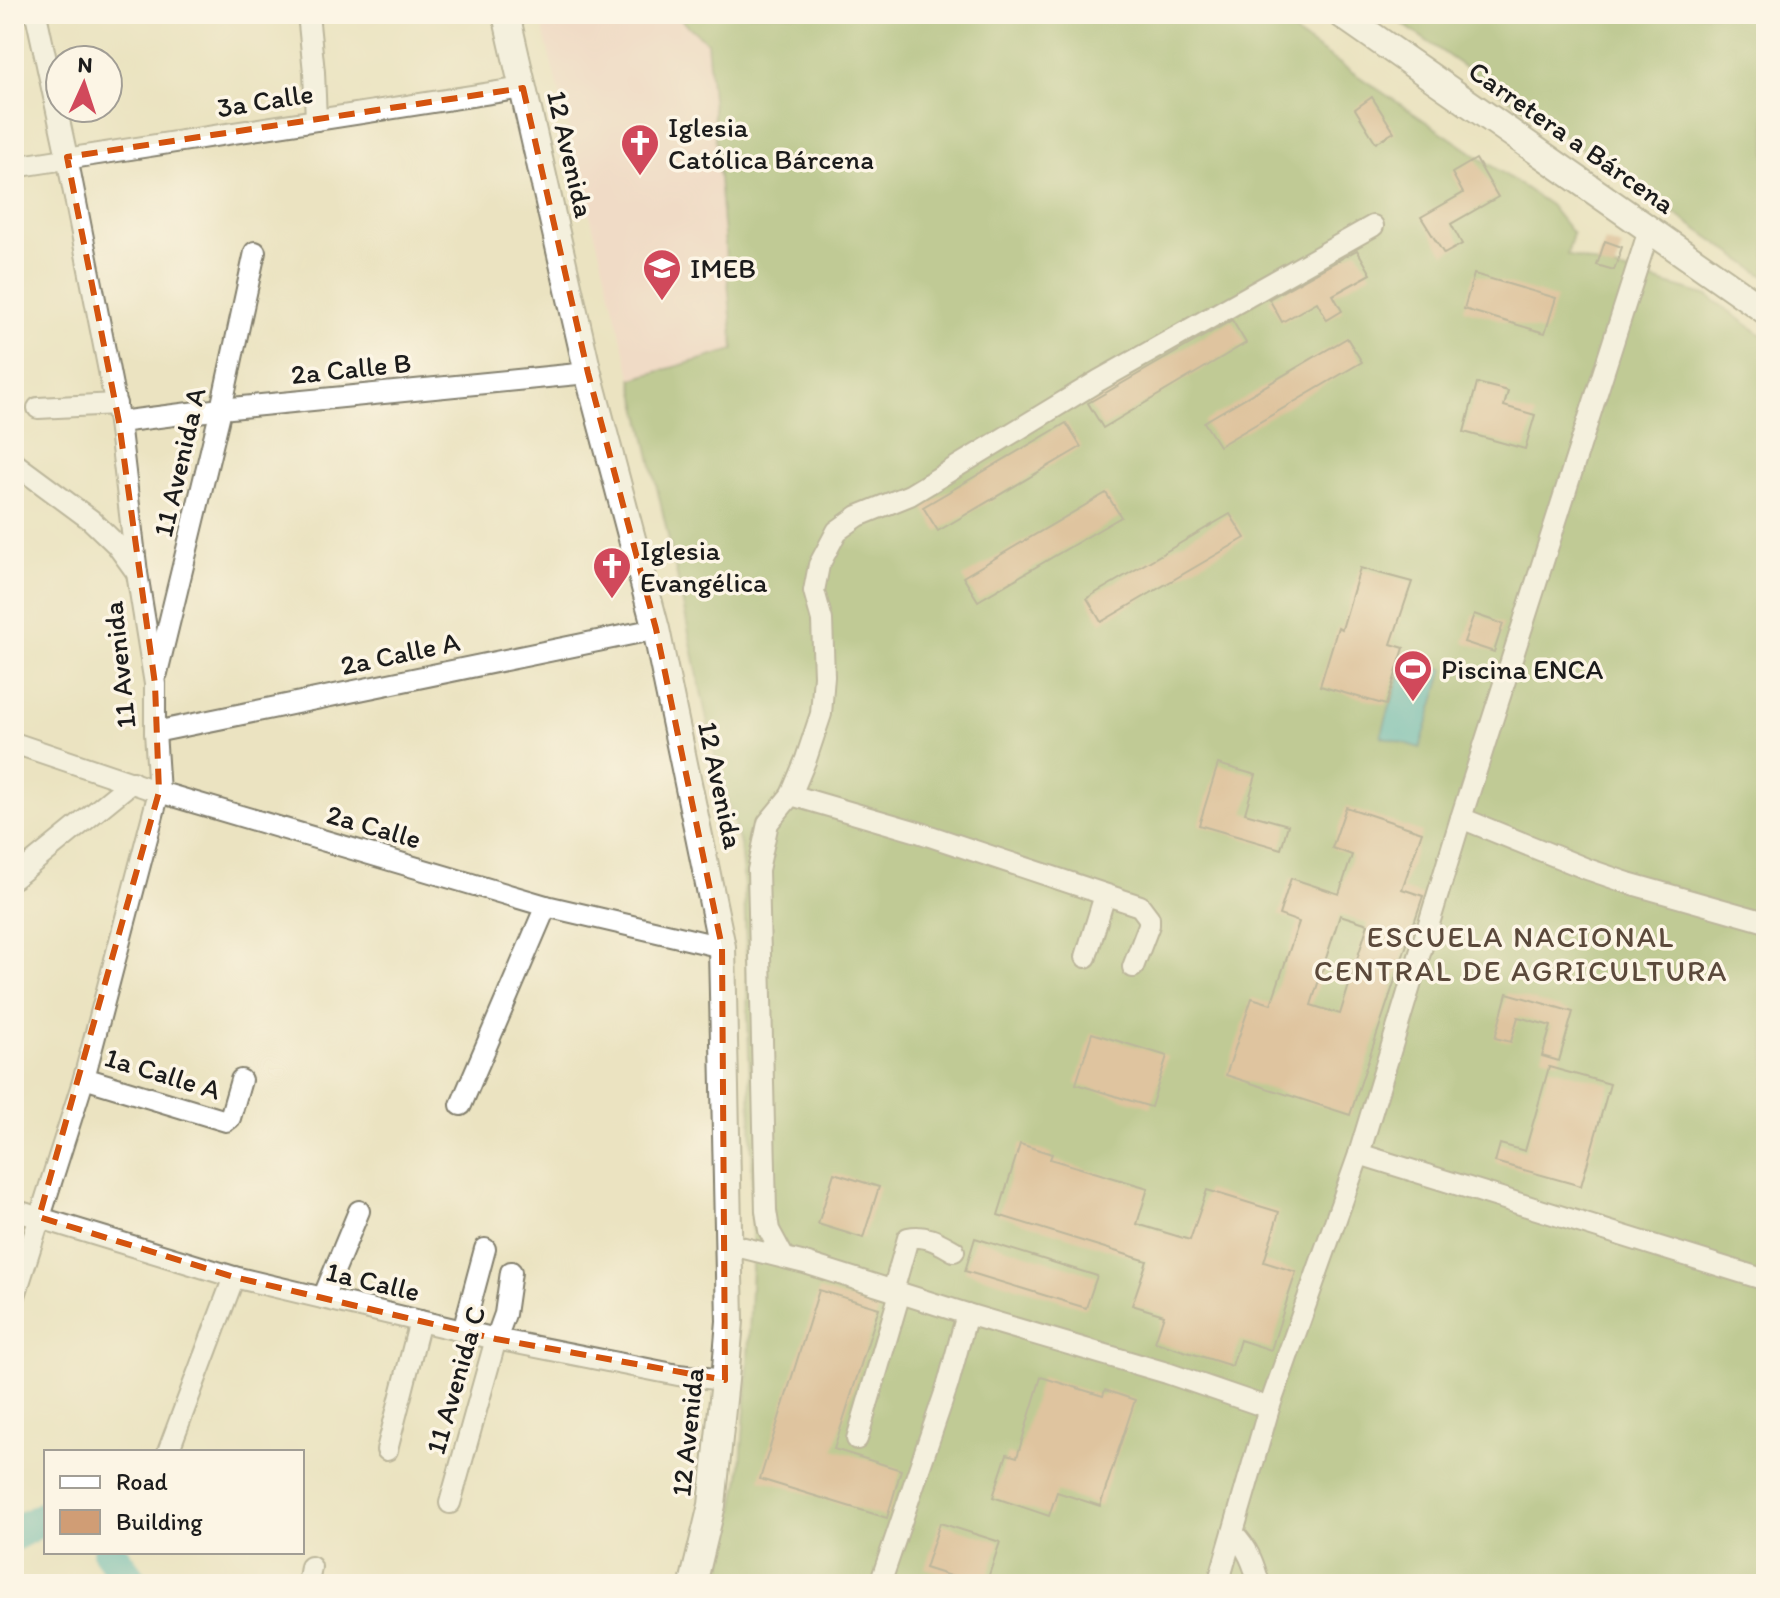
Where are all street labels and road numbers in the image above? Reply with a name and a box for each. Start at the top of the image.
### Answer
street label: Carretera a Bárcena [1462,53,1682,221]
street label: 3a Calle [214,76,316,124]
street label: 12 Avenida [540,87,602,221]
street label: 2a Calle B [289,345,413,391]
street label: 11 Avenida A [145,384,213,540]
street label: 11 Avenida [95,599,143,730]
street label: 2a Calle A [337,624,463,682]
street label: 12 Avenida [691,718,751,852]
street label: 2a Calle [323,796,425,856]
street label: 1a Calle A [101,1039,225,1107]
street label: 1a Calle [323,1254,423,1308]
street label: 11 Avenida C [418,1302,492,1458]
street label: 12 Avenida [663,1365,711,1498]

